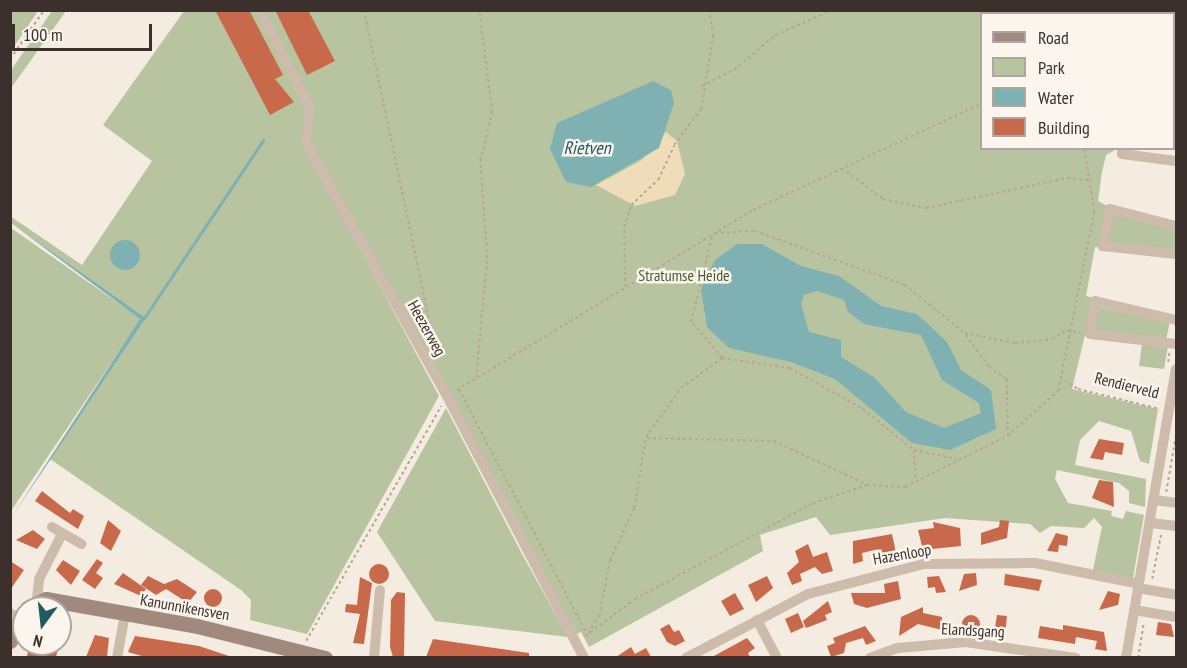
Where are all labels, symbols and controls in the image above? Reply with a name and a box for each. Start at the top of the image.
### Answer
scale bar [15,12,154,50]
legend [980,12,1175,150]
text: 100 m [23,23,63,46]
text: Road [1038,26,1069,49]
text: Park [1038,56,1065,79]
text: Water [1038,86,1074,109]
text: Building [1038,116,1090,139]
water label: Rietven [563,137,611,159]
park label: Stratumse Heide [638,265,730,285]
street label: Heezerweg [404,297,450,359]
street label: Rendierveld [1093,368,1161,402]
street label: Hazenloop [871,539,933,569]
street label: Kanunnikensven [139,590,231,624]
north arrow [12,596,72,656]
street label: Elandsgang [941,619,1005,641]
text: N [31,631,45,652]

